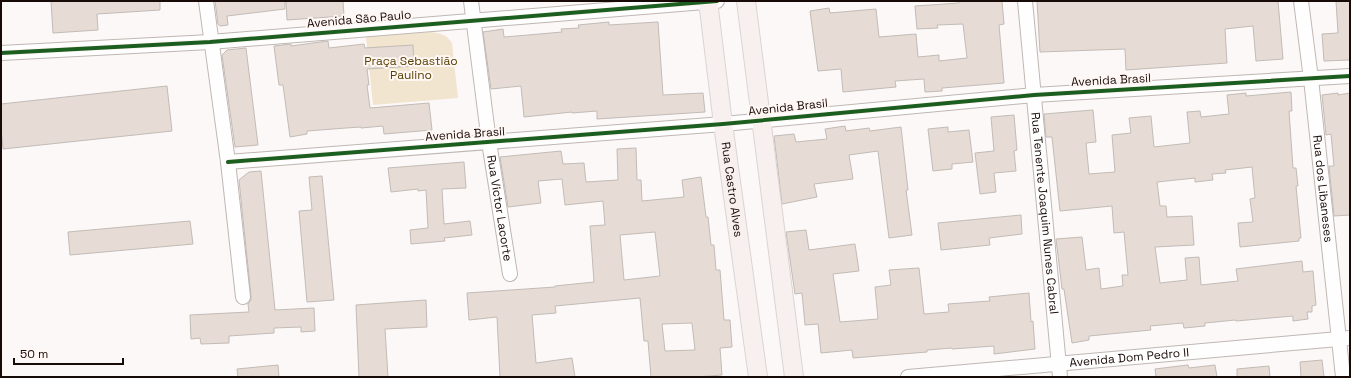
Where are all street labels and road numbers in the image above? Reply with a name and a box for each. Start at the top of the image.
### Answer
street label: Avenida São Paulo [306,6,412,32]
street label: Avenida Brasil [1071,70,1151,90]
street label: Avenida Brasil [747,95,829,119]
street label: Rua Tenente Joaquim Nunes Cabral [1027,111,1062,315]
street label: Avenida Brasil [425,123,505,145]
street label: Rua dos Libaneses [1309,134,1336,243]
street label: Rua Castro Alves [718,141,747,238]
street label: Rua Victor Lacorte [483,154,516,262]
street label: Avenida Dom Pedro II [1069,344,1190,371]

